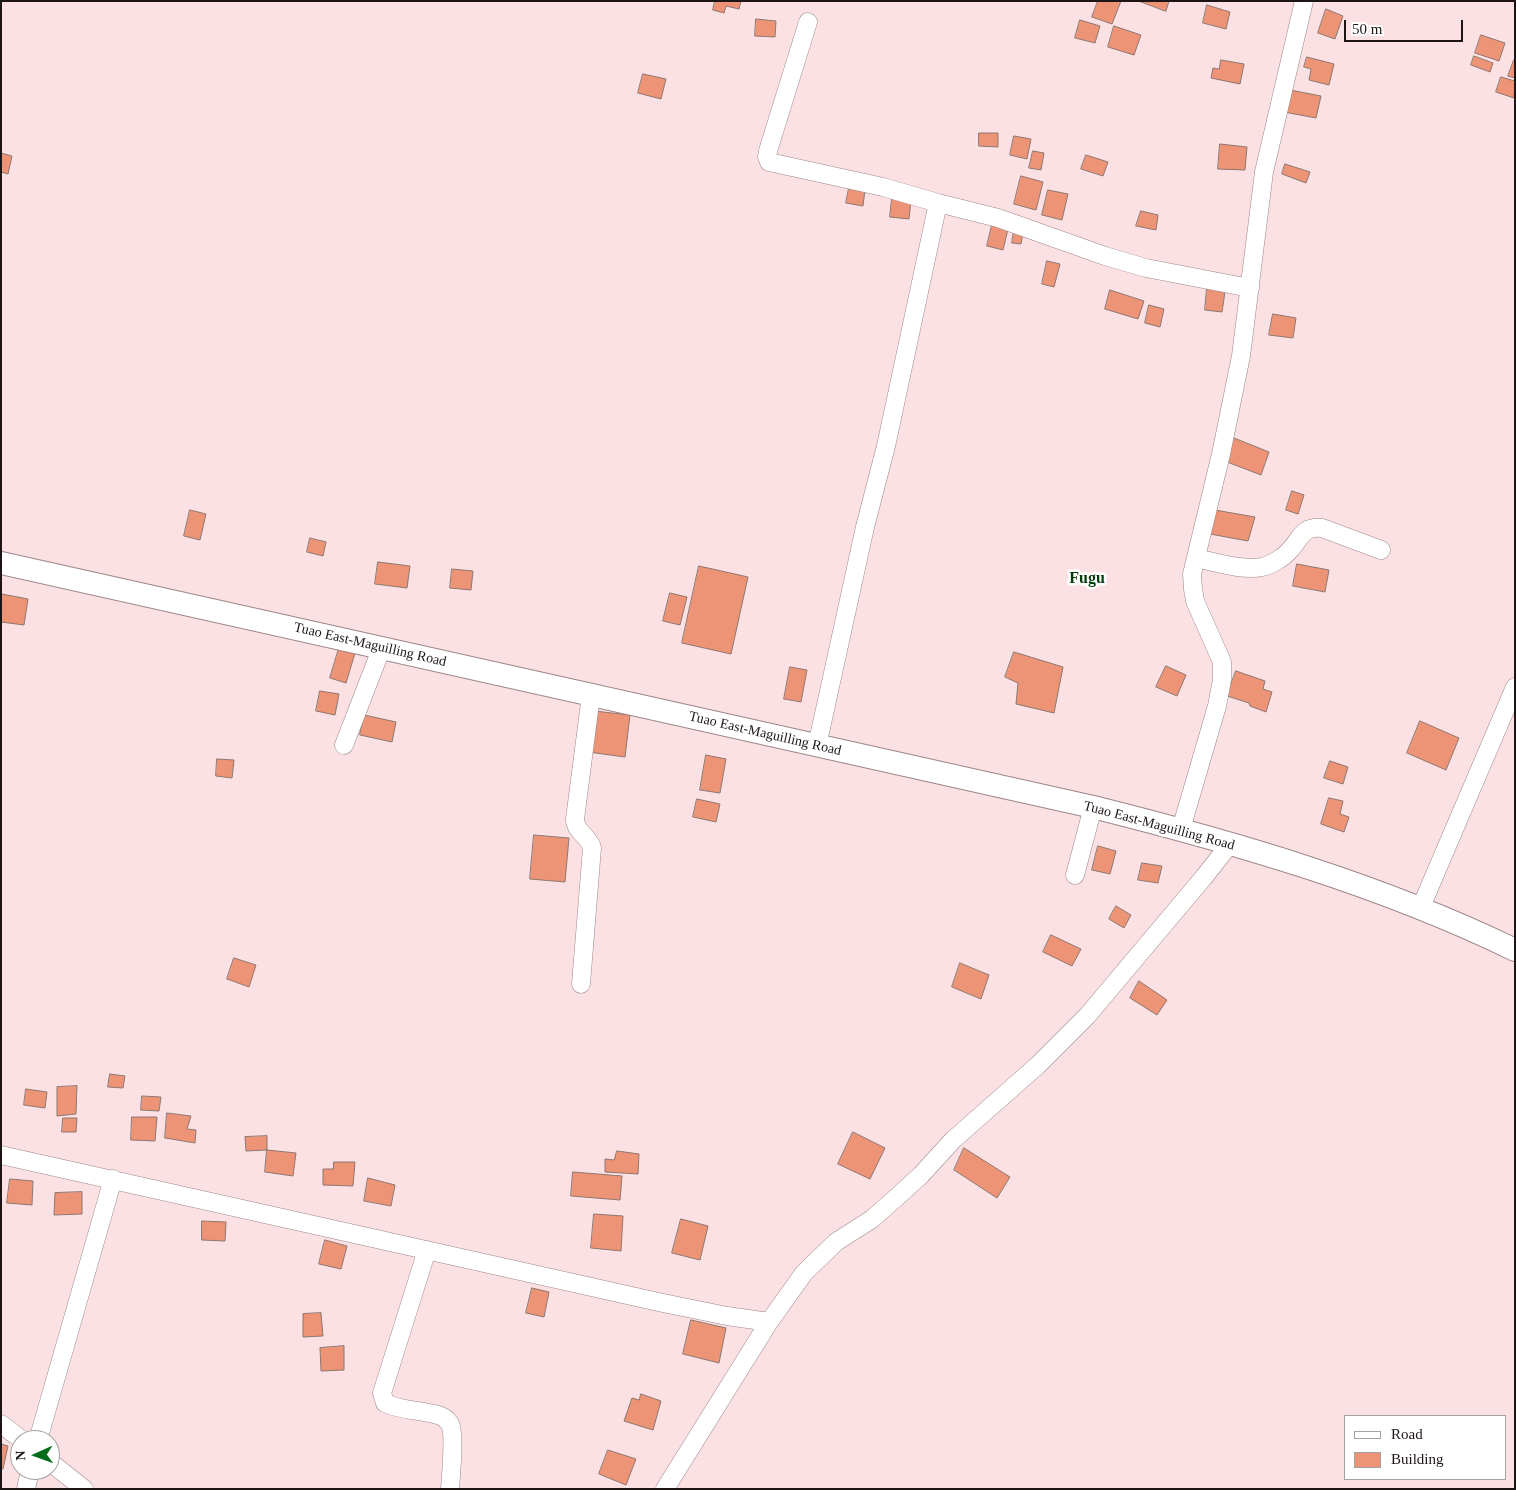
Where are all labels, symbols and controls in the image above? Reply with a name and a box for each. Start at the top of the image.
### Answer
scale bar [1346,10,1465,42]
text: 50 m [1352,21,1382,37]
district label: Fugu [1069,569,1105,589]
street label: Tuao East-Maguilling Road [292,619,448,671]
street label: Tuao East-Maguilling Road [687,708,843,760]
street label: Tuao East-Maguilling Road [1082,798,1236,854]
legend [1344,1415,1506,1480]
text: Road [1391,1426,1423,1442]
north arrow [10,1430,60,1480]
text: N [13,1450,28,1461]
text: Building [1391,1451,1444,1467]

